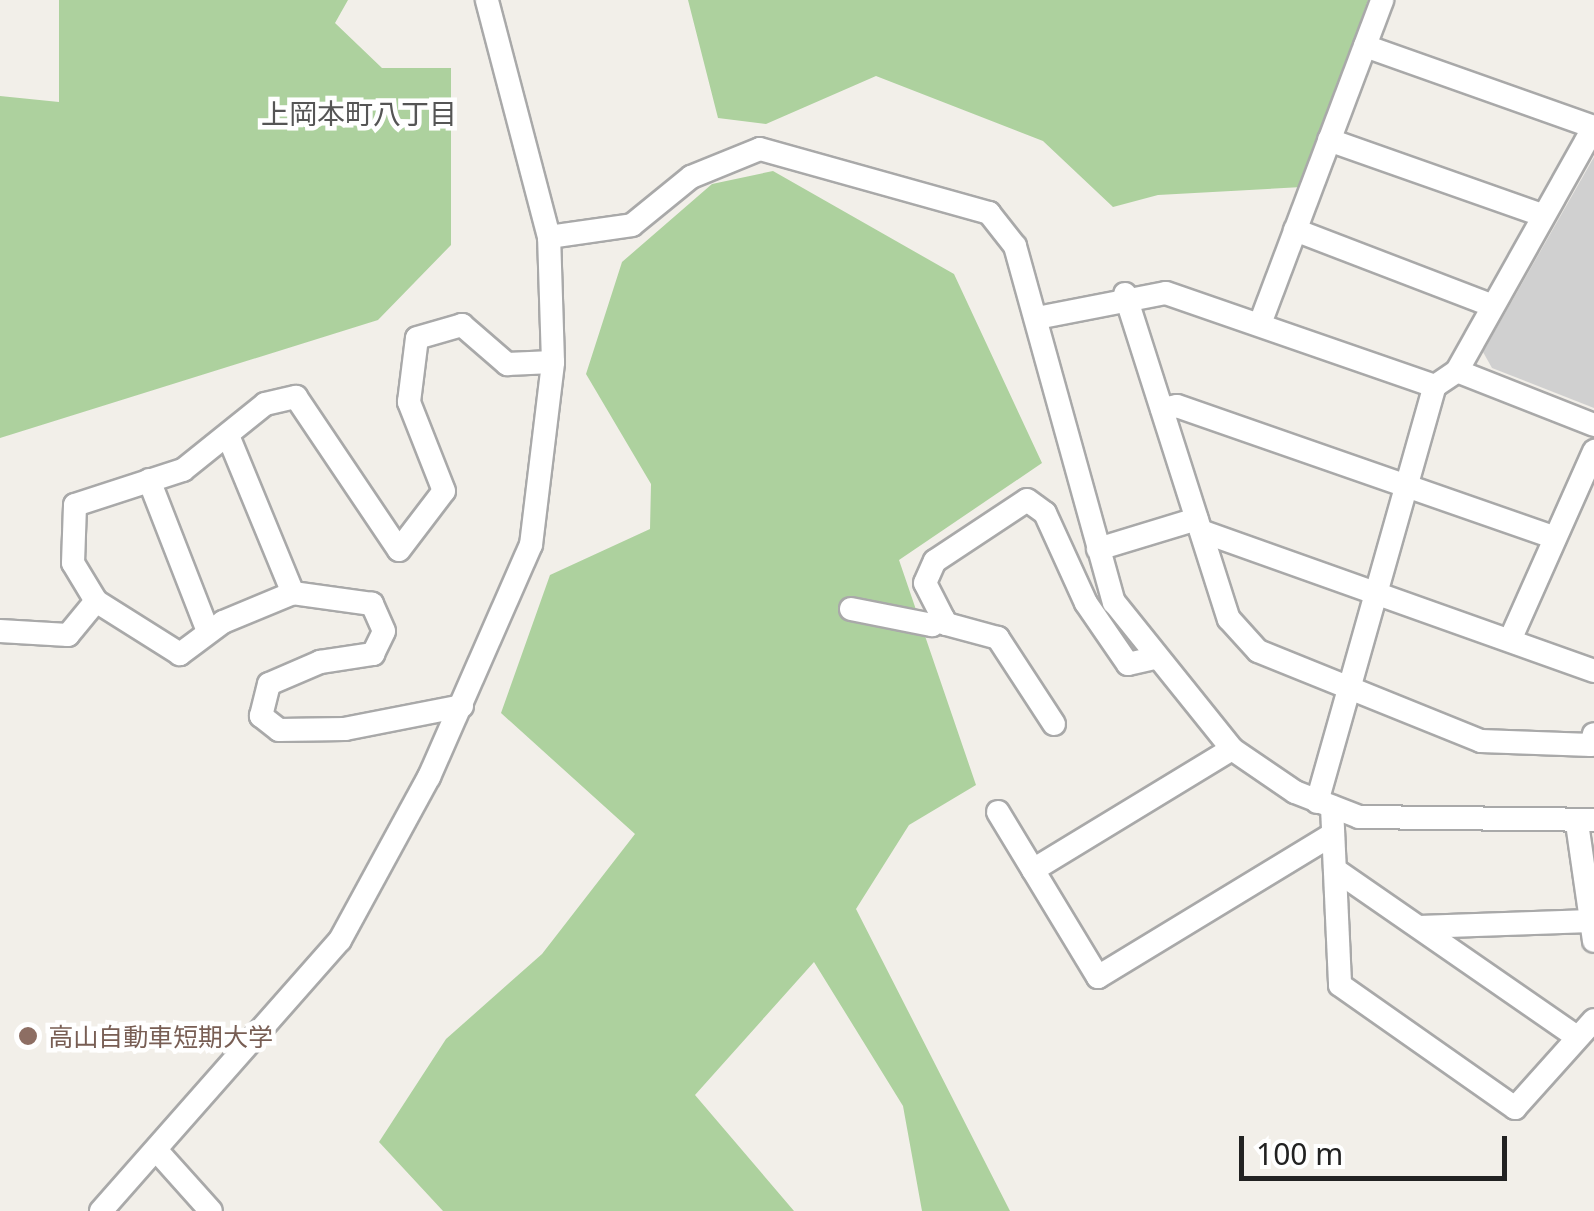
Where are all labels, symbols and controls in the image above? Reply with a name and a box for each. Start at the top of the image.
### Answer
district label: 上岡本町八丁目 [261,96,457,130]
place label: 高山自動車短期大学 [48,1021,273,1051]
marker: 高山自動車短期大学 [17,1025,39,1047]
scale bar [1244,1116,1512,1178]
text: 100 m [1256,1133,1343,1174]

